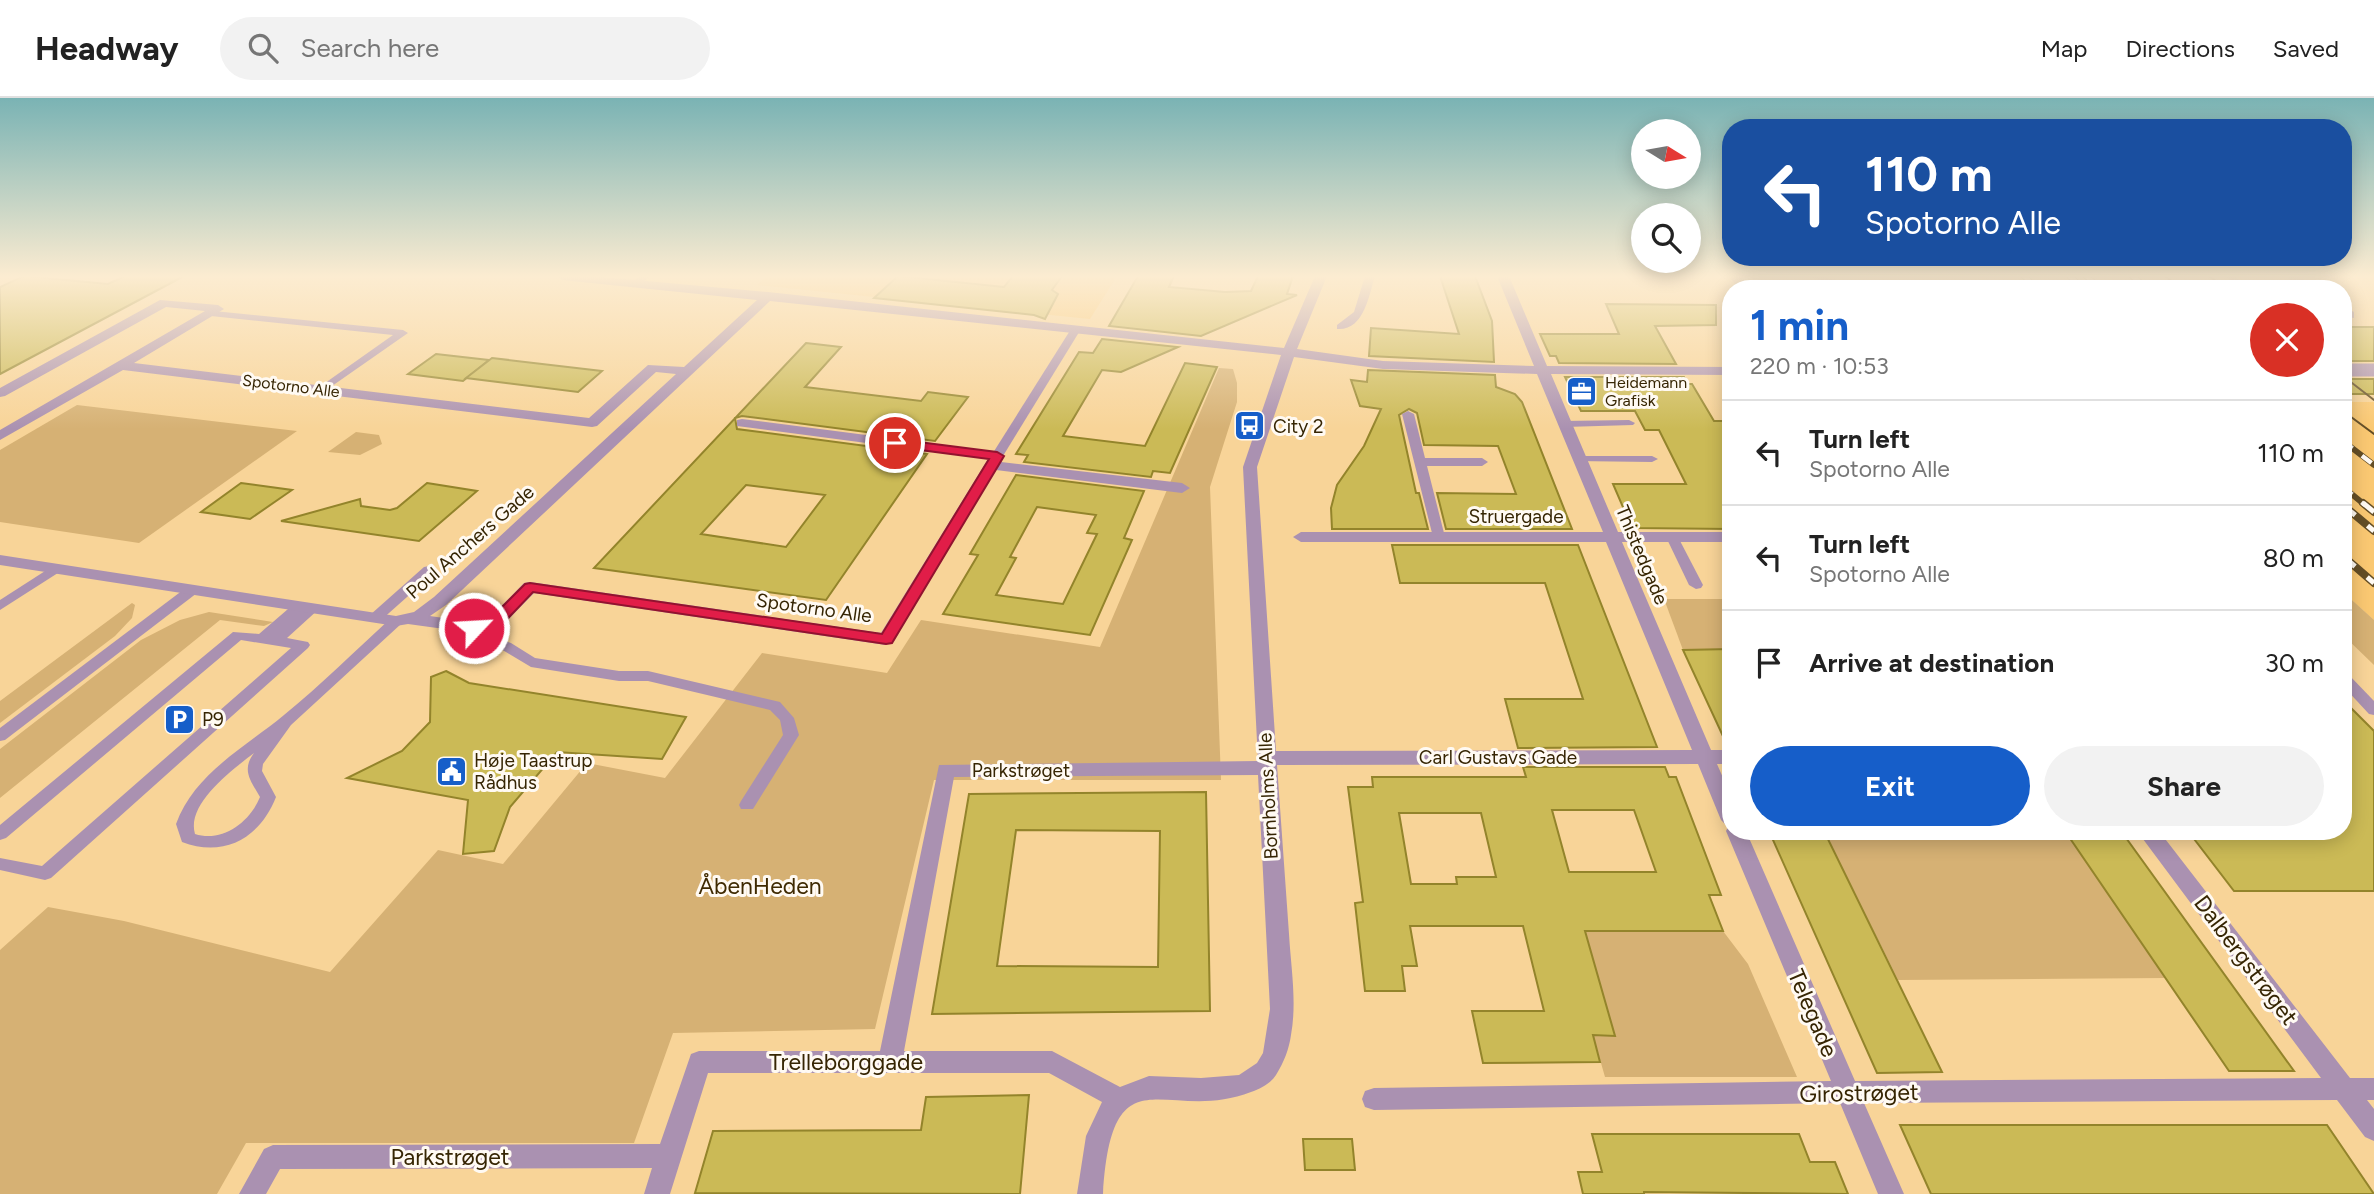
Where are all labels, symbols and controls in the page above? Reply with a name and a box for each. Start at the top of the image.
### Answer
search box [220,17,710,80]
text: Headway [35,29,178,68]
icon: search [244,29,282,67]
text: Search here [300,32,439,64]
text: Map [2041,34,2087,63]
text: Directions [2125,34,2235,63]
text: Saved [2273,34,2339,63]
north arrow [1631,119,1701,189]
map controls [1631,119,1701,273]
text: 110 m [1865,144,1993,203]
icon: left [1750,147,1841,238]
button: search [1631,203,1701,273]
text: Spotorno Alle [1865,204,2061,242]
text: 1 min [1750,300,1849,351]
button: close [2250,303,2324,377]
text: 220 m · 10:53 [1750,352,1889,380]
street label: Spotorno Alle [241,371,341,401]
place label: Heidemann Grafisk [1605,373,1687,410]
office icon: Heidemann Grafisk [1565,374,1599,408]
bus stop icon: City 2 [1233,409,1267,443]
pin [865,413,925,473]
place label: City 2 [1273,415,1324,438]
text: Turn left [1809,423,1910,455]
icon: arrive [876,424,914,462]
icon: left [1750,434,1788,472]
text: 110 m [2257,437,2324,469]
text: Spotorno Alle [1809,455,1950,483]
street label: Poul Anchers Gade [401,480,539,604]
street label: Thistedgade [1611,502,1673,608]
street label: Struergade [1468,505,1564,528]
text: Turn left [1809,528,1910,560]
icon: left [1750,539,1788,577]
text: 80 m [2263,542,2324,574]
text: Spotorno Alle [1809,560,1950,588]
street label: Spotorno Alle [755,589,873,627]
position arrow [437,591,511,665]
icon: arrive [1750,644,1788,682]
text: Arrive at destination [1809,647,2054,679]
text: 30 m [2265,647,2324,679]
parking icon: P9 [162,702,196,736]
place label: P9 [202,708,224,731]
street label: Bornholms Alle [1253,732,1283,860]
street label: Carl Gustavs Gade [1419,746,1577,769]
button: Exit [1750,746,2030,826]
button: Share [2044,746,2324,826]
place label: Høje Taastrup Rådhus [474,749,592,794]
public building icon: Høje Taastrup Rådhus [434,754,468,788]
street label: Parkstrøget [972,759,1070,782]
park label: ÅbenHeden [698,872,822,900]
street label: Dalbergstrøget [2188,890,2304,1030]
street label: Telegade [1782,965,1844,1061]
street label: Trelleborggade [769,1048,923,1076]
street label: Girostrøget [1799,1078,1919,1108]
street label: Parkstrøget [390,1143,510,1171]

